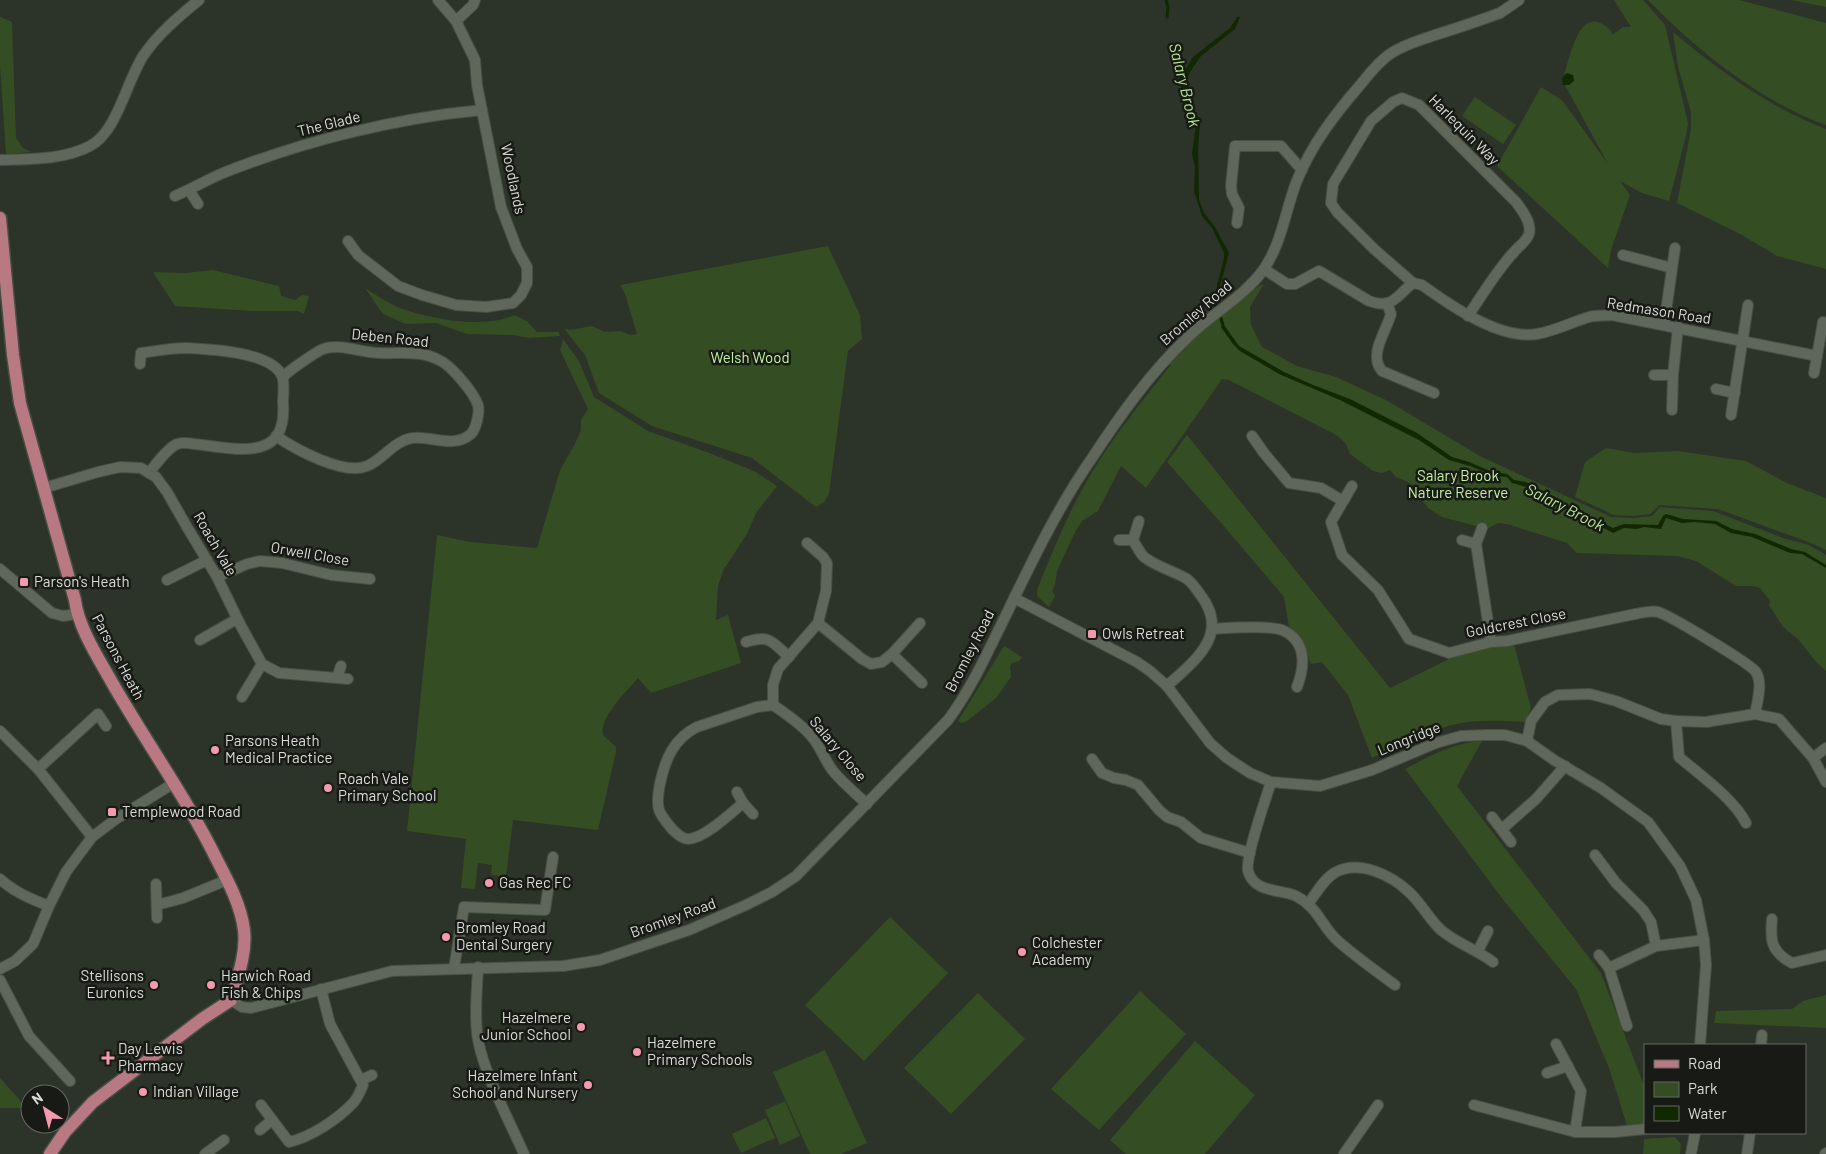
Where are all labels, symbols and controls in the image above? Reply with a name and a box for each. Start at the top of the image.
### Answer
water label: Salary Brook [1166,41,1205,129]
street label: Harlequin Way [1426,90,1504,168]
street label: The Glade [296,107,362,140]
street label: Woodlands [498,142,530,216]
street label: Bromley Road [1156,276,1235,348]
street label: Redmason Road [1606,293,1712,327]
street label: Deben Road [351,324,430,350]
park label: Welsh Wood [710,348,790,366]
park label: Salary Brook Nature Reserve [1408,466,1508,501]
water label: Salary Brook [1523,479,1608,535]
street label: Roach Vale [190,508,241,579]
street label: Orwell Close [269,537,351,569]
place label: Parson's Heath [34,572,130,590]
marker: Parson's Heath [18,576,30,588]
street label: Goldcrest Close [1464,603,1567,641]
street label: Bromley Road [941,606,997,695]
street label: Parsons Heath [89,611,149,702]
place label: Owls Retreat [1102,624,1185,642]
marker: Owls Retreat [1086,628,1098,640]
street label: Salary Close [806,712,871,784]
street label: Longridge [1375,717,1443,759]
place label: Parsons Heath Medical Practice [225,731,332,766]
marker: Parsons Heath Medical Practice [209,744,221,756]
place label: Roach Vale Primary School [338,769,436,804]
marker: Roach Vale Primary School [322,782,334,794]
place label: Templewood Road [122,802,241,820]
marker: Templewood Road [106,806,118,818]
place label: Gas Rec FC [499,873,571,891]
marker: Gas Rec FC [483,877,495,889]
street label: Bromley Road [627,893,718,941]
place label: Bromley Road Dental Surgery [456,918,552,953]
marker: Bromley Road Dental Surgery [440,931,452,943]
place label: Colchester Academy [1032,933,1103,968]
marker: Colchester Academy [1016,946,1028,958]
place label: Stellisons Euronics [81,966,144,1001]
place label: Harwich Road Fish & Chips [221,966,311,1001]
marker: Stellisons Euronics [148,979,160,991]
marker: Harwich Road Fish & Chips [205,979,217,991]
place label: Hazelmere Junior School [481,1008,571,1043]
marker: Hazelmere Junior School [575,1021,587,1033]
place label: Hazelmere Primary Schools [647,1033,753,1068]
place label: Day Lewis Pharmacy [118,1039,183,1074]
legend [1644,1044,1806,1134]
marker: Hazelmere Primary Schools [631,1046,643,1058]
marker: Day Lewis Pharmacy [102,1052,114,1064]
text: Road [1688,1054,1721,1072]
place label: Hazelmere Infant School and Nursery [452,1066,578,1101]
marker: Hazelmere Infant School and Nursery [582,1079,594,1091]
text: Park [1688,1079,1718,1097]
place label: Indian Village [153,1082,239,1100]
north arrow [20,1084,70,1134]
marker: Indian Village [137,1086,149,1098]
text: N [28,1088,46,1108]
text: Water [1688,1104,1727,1122]

